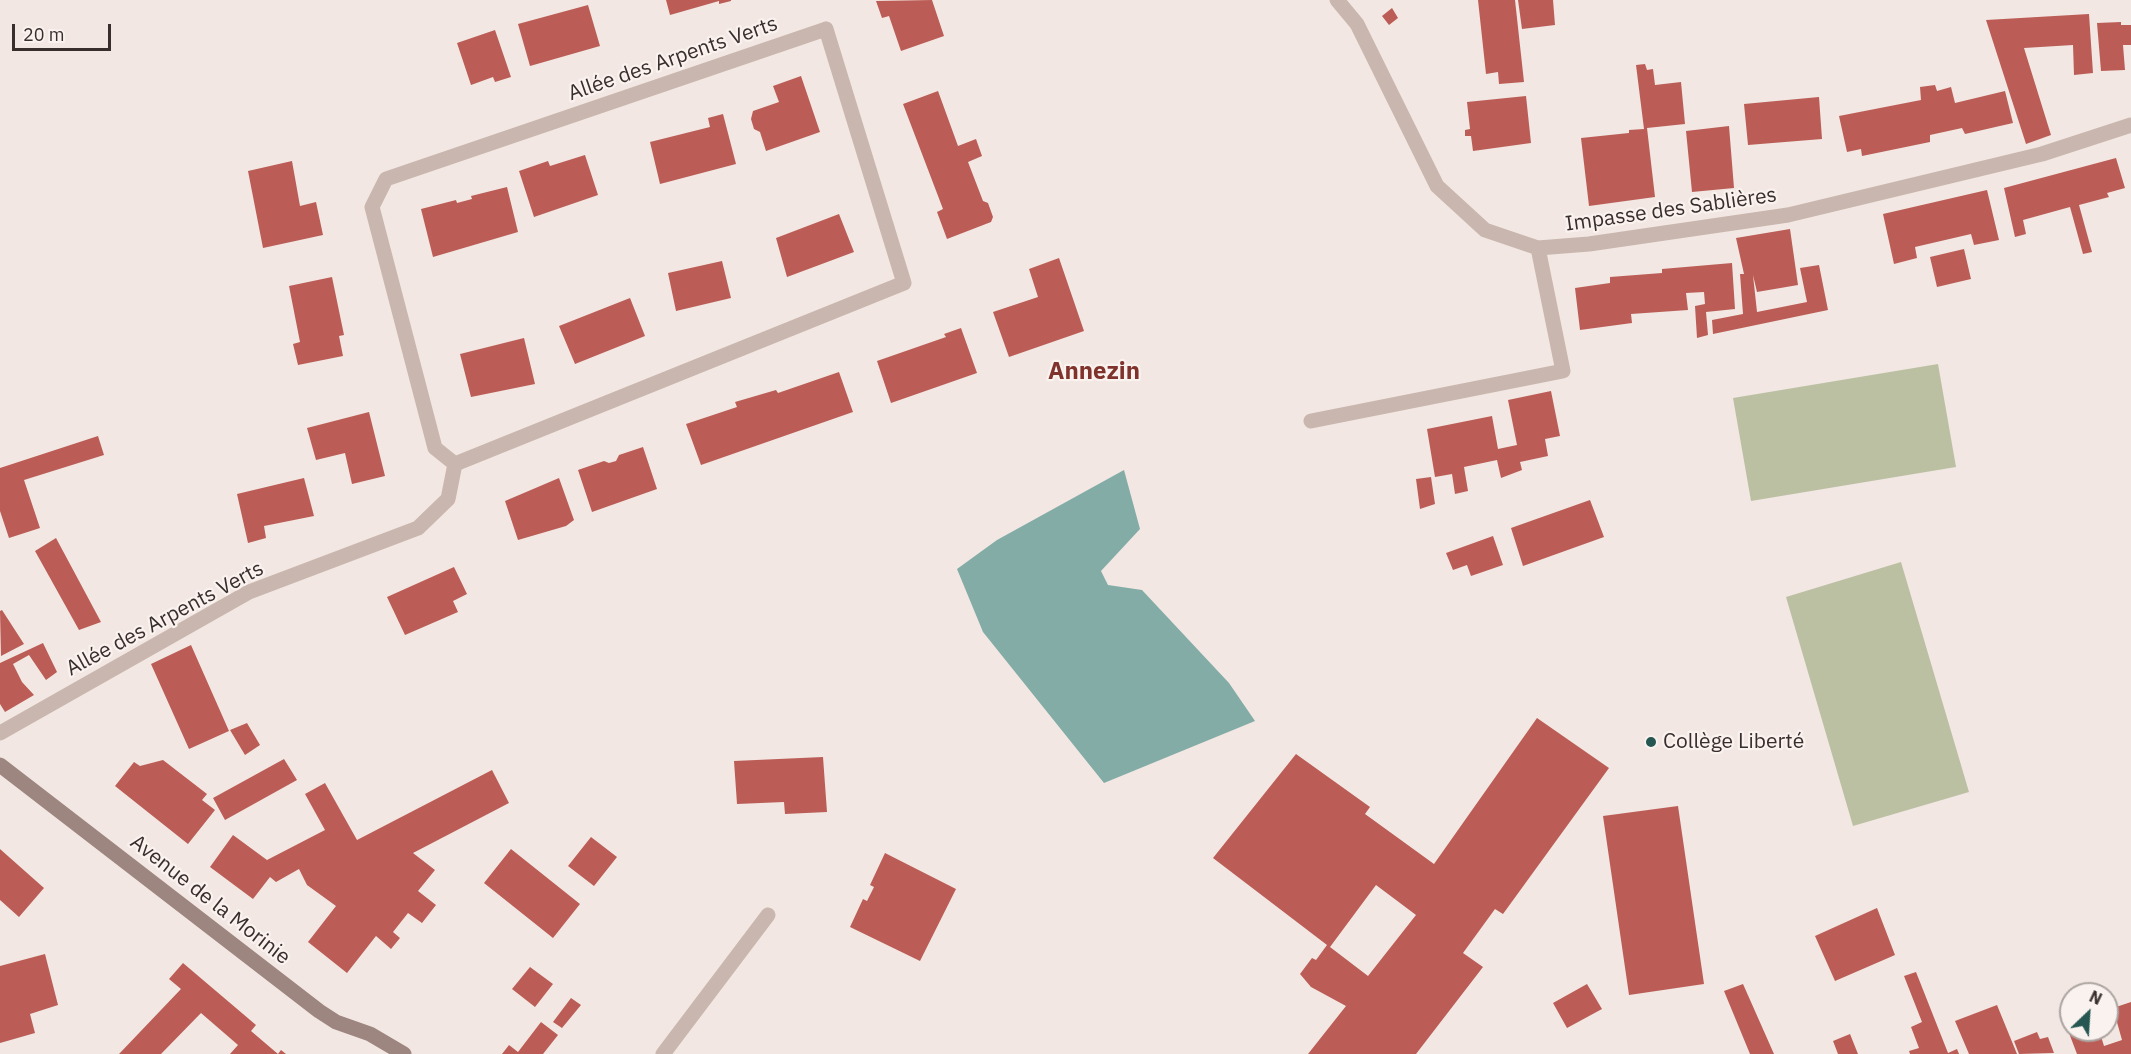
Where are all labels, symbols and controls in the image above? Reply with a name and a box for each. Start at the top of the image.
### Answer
street label: Allée des Arpents Verts [565,11,781,107]
scale bar [15,12,114,50]
text: 20 m [23,23,65,46]
street label: Impasse des Sablières [1564,183,1778,237]
district label: Annezin [1048,358,1140,386]
street label: Allée des Arpents Verts [62,556,268,682]
place label: Collège Liberté [1663,729,1804,755]
marker: Collège Liberté [1644,735,1658,749]
street label: Avenue de la Morinie [125,830,295,970]
north arrow [2059,982,2119,1042]
text: N [2086,986,2105,1009]

